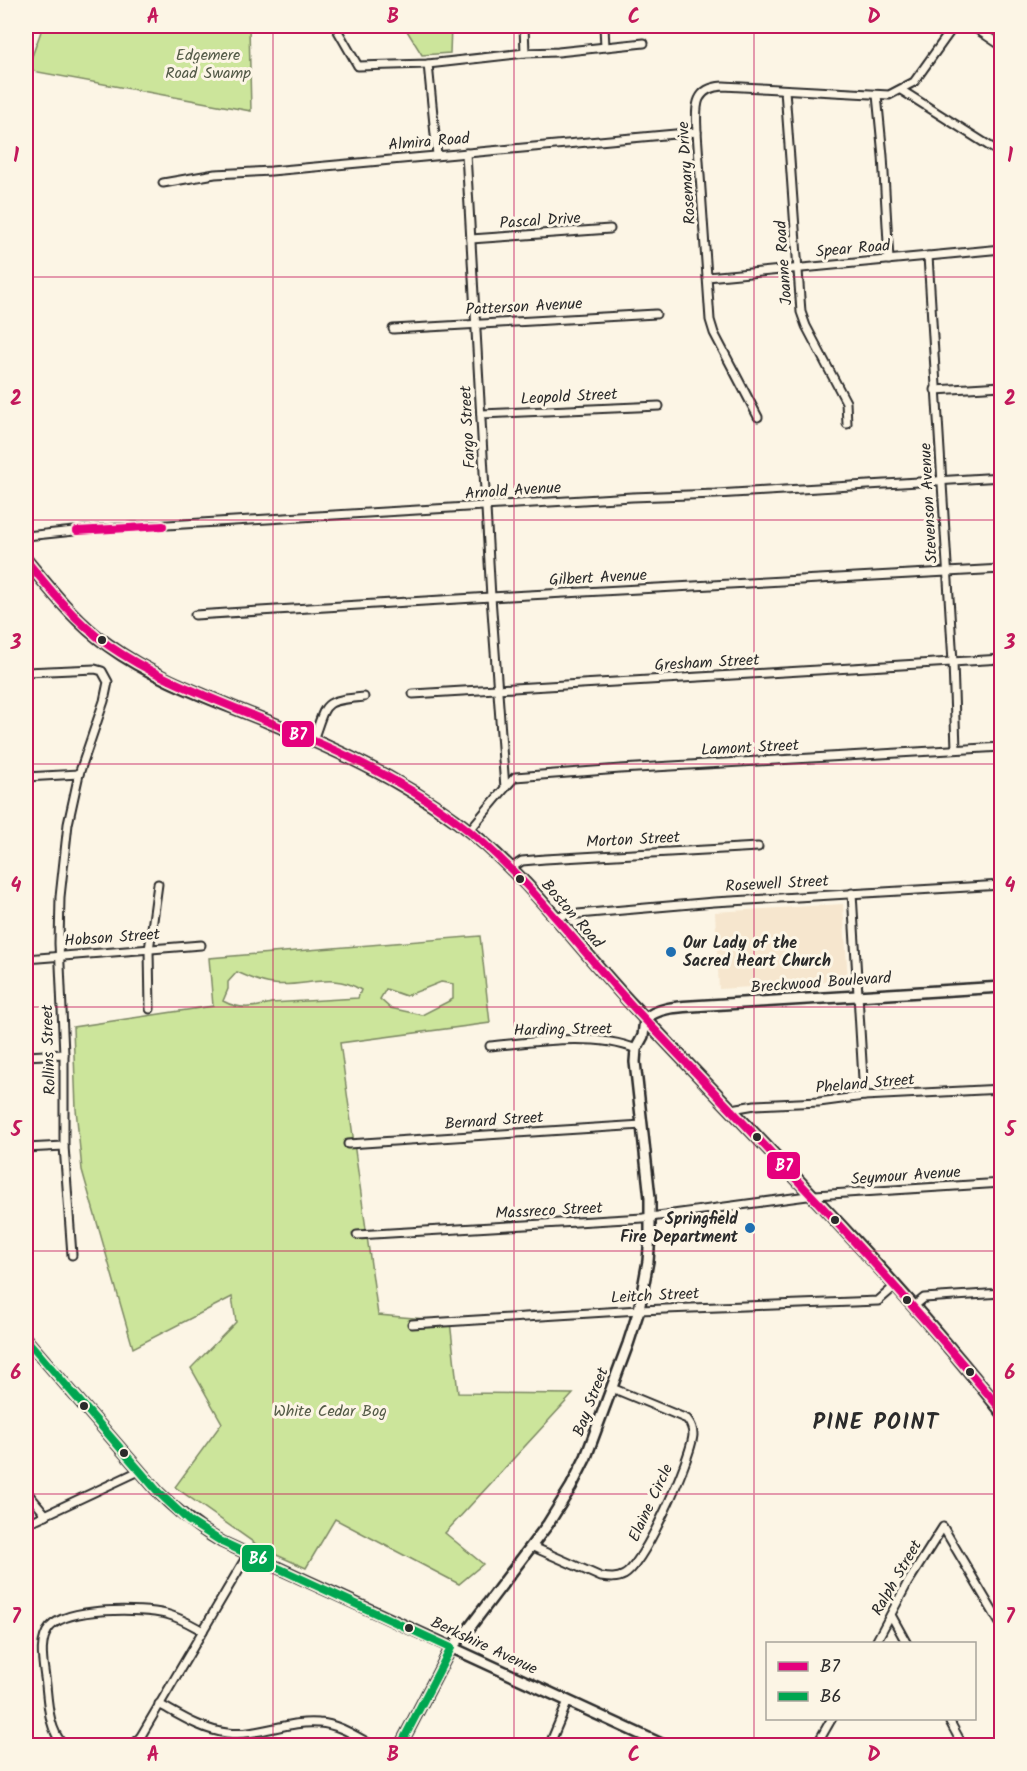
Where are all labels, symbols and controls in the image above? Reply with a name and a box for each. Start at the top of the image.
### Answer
text: A [147,2,159,34]
text: B [387,2,399,34]
text: C [628,2,640,34]
text: D [867,2,881,34]
park label: Edgemere Road Swamp [165,43,251,86]
street label: Rosemary Drive [671,121,703,225]
street label: Almira Road [387,126,472,158]
text: 1 [13,141,19,173]
text: 1 [1007,141,1013,173]
street label: Pascal Drive [499,206,581,236]
street label: Joanne Road [768,219,799,306]
street label: Spear Road [815,233,892,265]
street label: Patterson Avenue [465,291,583,323]
street label: Leopold Street [520,382,619,412]
text: 2 [10,384,22,416]
street label: Fargo Street [453,384,483,469]
text: 2 [1004,384,1016,416]
street label: Stevenson Avenue [913,442,945,564]
street label: Arnold Avenue [464,475,562,507]
street label: Gilbert Avenue [548,563,648,593]
text: 3 [10,628,22,660]
text: 3 [1004,628,1016,660]
unlabelled marker [96,634,108,646]
street label: Gresham Street [654,648,761,678]
line badge: B7 [281,720,315,748]
text: B7 [289,723,307,748]
street label: Lamont Street [700,733,800,763]
street label: Morton Street [585,825,681,855]
street label: Rosewell Street [725,869,830,899]
text: 4 [11,871,22,903]
text: 4 [1005,871,1016,903]
unlabelled marker [514,873,526,885]
street label: Boston Road [535,874,610,955]
street label: Hobson Street [63,922,162,954]
place label: Our Lady of the Sacred Heart Church [683,931,831,974]
marker: Our Lady of the Sacred Heart Church [664,945,678,959]
street label: Breckwood Boulevard [750,966,893,1000]
street label: Rollins Street [35,1003,63,1096]
street label: Harding Street [514,1017,613,1043]
street label: Pheland Street [814,1067,916,1101]
street label: Bernard Street [444,1105,545,1137]
text: 5 [10,1115,23,1147]
text: 5 [1004,1115,1017,1147]
unlabelled marker [751,1131,763,1143]
line badge: B7 [766,1151,801,1180]
text: B7 [775,1154,793,1179]
street label: Seymour Avenue [850,1160,962,1192]
street label: Massreco Street [495,1196,604,1226]
place label: Springfield Fire Department [620,1207,739,1250]
unlabelled marker [829,1214,841,1226]
marker: Springfield Fire Department [743,1221,757,1235]
street label: Leitch Street [610,1281,701,1311]
unlabelled marker [901,1294,913,1306]
text: 6 [11,1358,22,1390]
text: 6 [1005,1358,1016,1390]
street label: Bay Street [566,1363,616,1440]
unlabelled marker [964,1366,976,1378]
park label: White Cedar Bog [273,1399,387,1424]
unlabelled marker [78,1400,90,1412]
district label: PINE POINT [813,1406,940,1441]
unlabelled marker [118,1447,130,1459]
street label: Elaine Circle [622,1460,680,1546]
street label: Ralph Street [865,1535,929,1621]
line badge: B6 [241,1544,275,1573]
text: B6 [249,1547,268,1572]
text: 7 [11,1602,21,1634]
text: 7 [1005,1602,1015,1634]
street label: Berkshire Avenue [426,1610,542,1682]
unlabelled marker [403,1622,415,1634]
legend [766,1642,976,1720]
text: B7 [820,1653,840,1682]
text: B6 [820,1683,841,1712]
text: A [147,1740,159,1771]
text: B [387,1740,399,1771]
text: C [628,1740,640,1771]
text: D [867,1740,881,1771]

